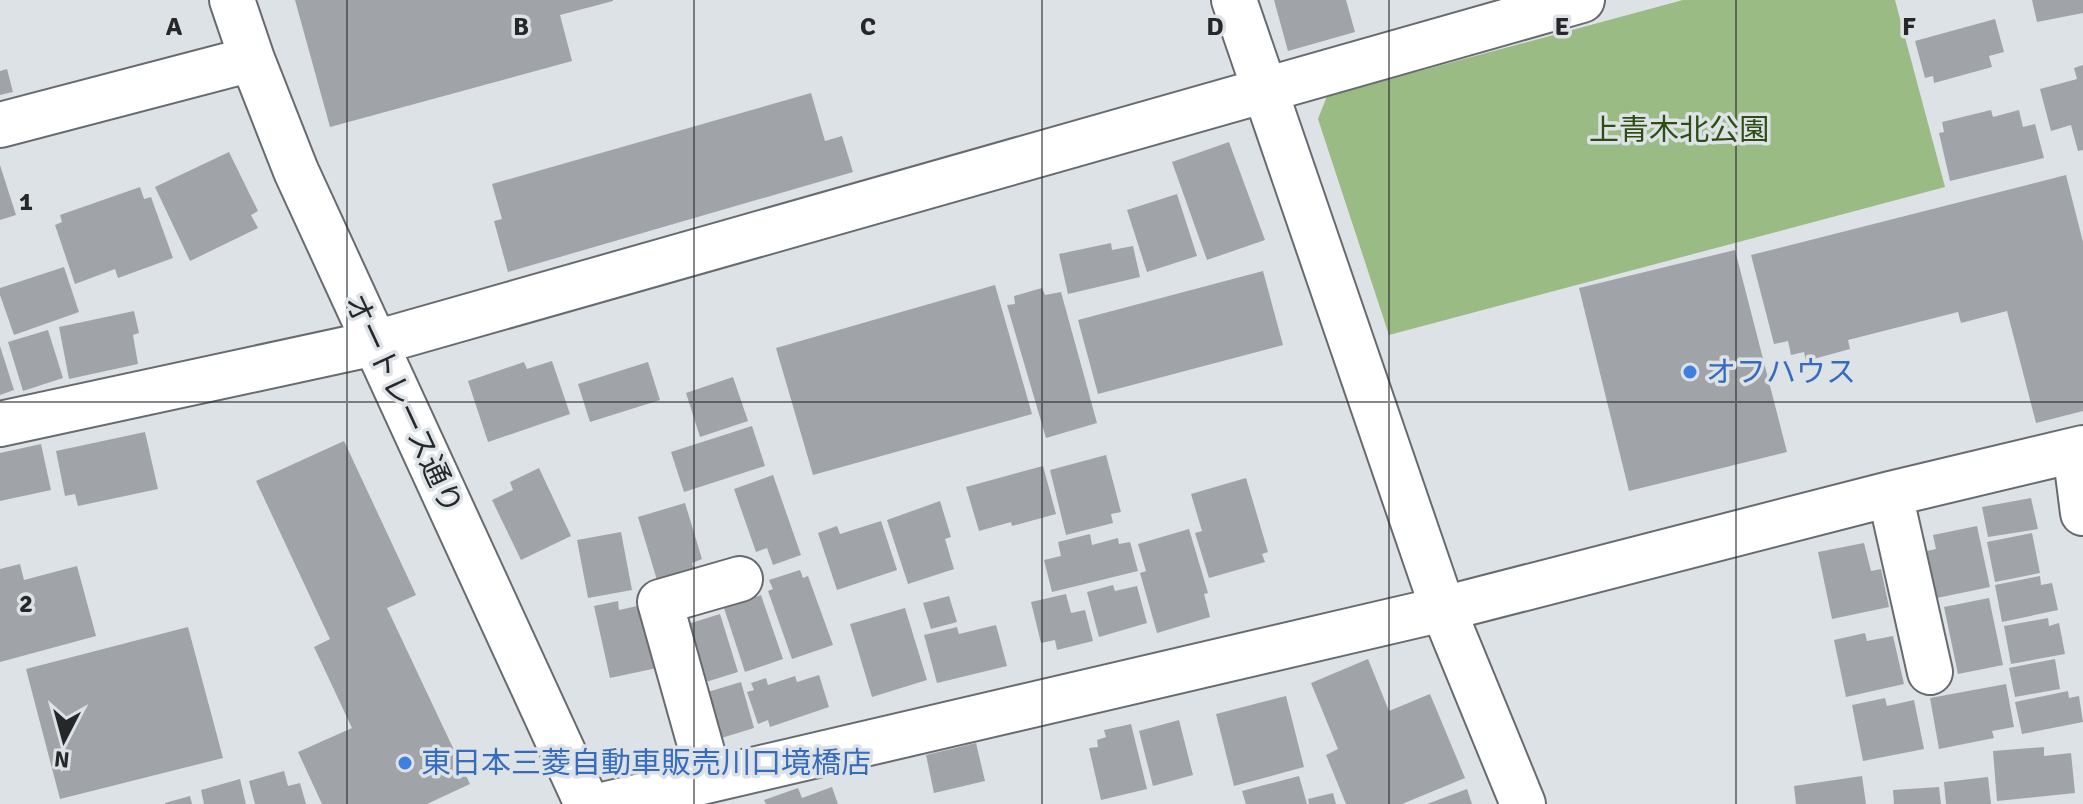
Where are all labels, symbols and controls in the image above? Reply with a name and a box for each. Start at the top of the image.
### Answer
text: A [166,11,183,43]
text: B [513,11,529,43]
text: C [860,11,876,43]
text: D [1206,11,1224,43]
text: E [1555,11,1569,43]
text: F [1902,11,1916,43]
park label: 上青木北公園 [1589,112,1769,149]
text: 1 [19,186,33,218]
street label: オートレース通り [336,288,470,520]
place label: オフハウス [1706,354,1856,391]
marker: オフハウス [1681,363,1699,381]
text: 2 [19,588,33,620]
north arrow [24,700,104,780]
text: N [53,745,71,774]
place label: 東日本三菱自動車販売川口境橋店 [421,745,871,782]
marker: 東日本三菱自動車販売川口境橋店 [396,754,414,772]

